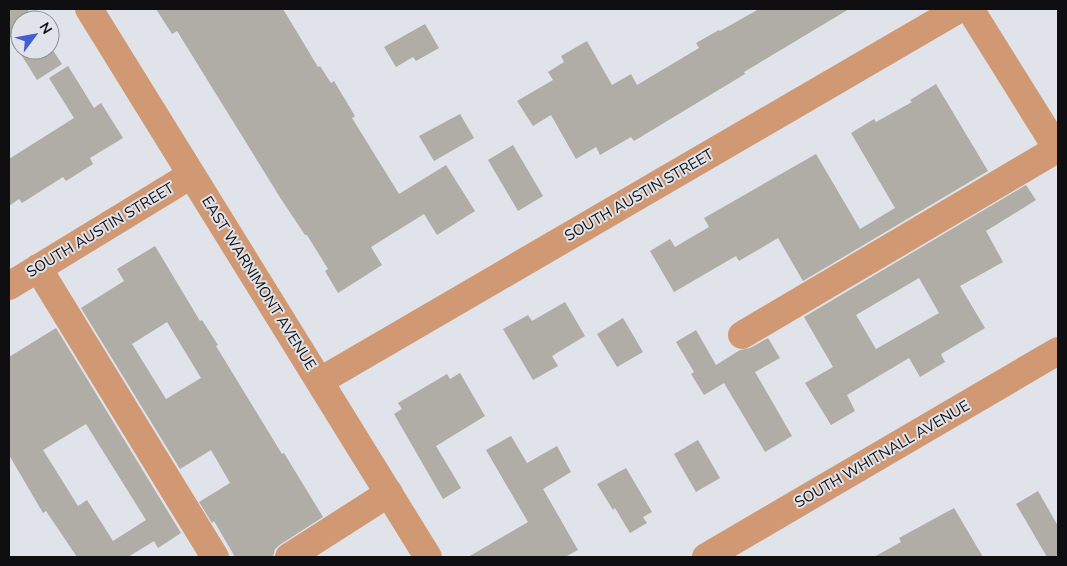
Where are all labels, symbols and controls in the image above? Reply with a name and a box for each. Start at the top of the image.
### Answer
north arrow [10,10,60,60]
text: N [35,19,56,38]
street label: SOUTH AUSTIN STREET [561,144,717,246]
street label: SOUTH AUSTIN STREET [22,178,178,282]
street label: EAST WARNIMONT AVENUE [197,192,321,374]
street label: SOUTH WHITNALL AVENUE [791,396,973,512]

